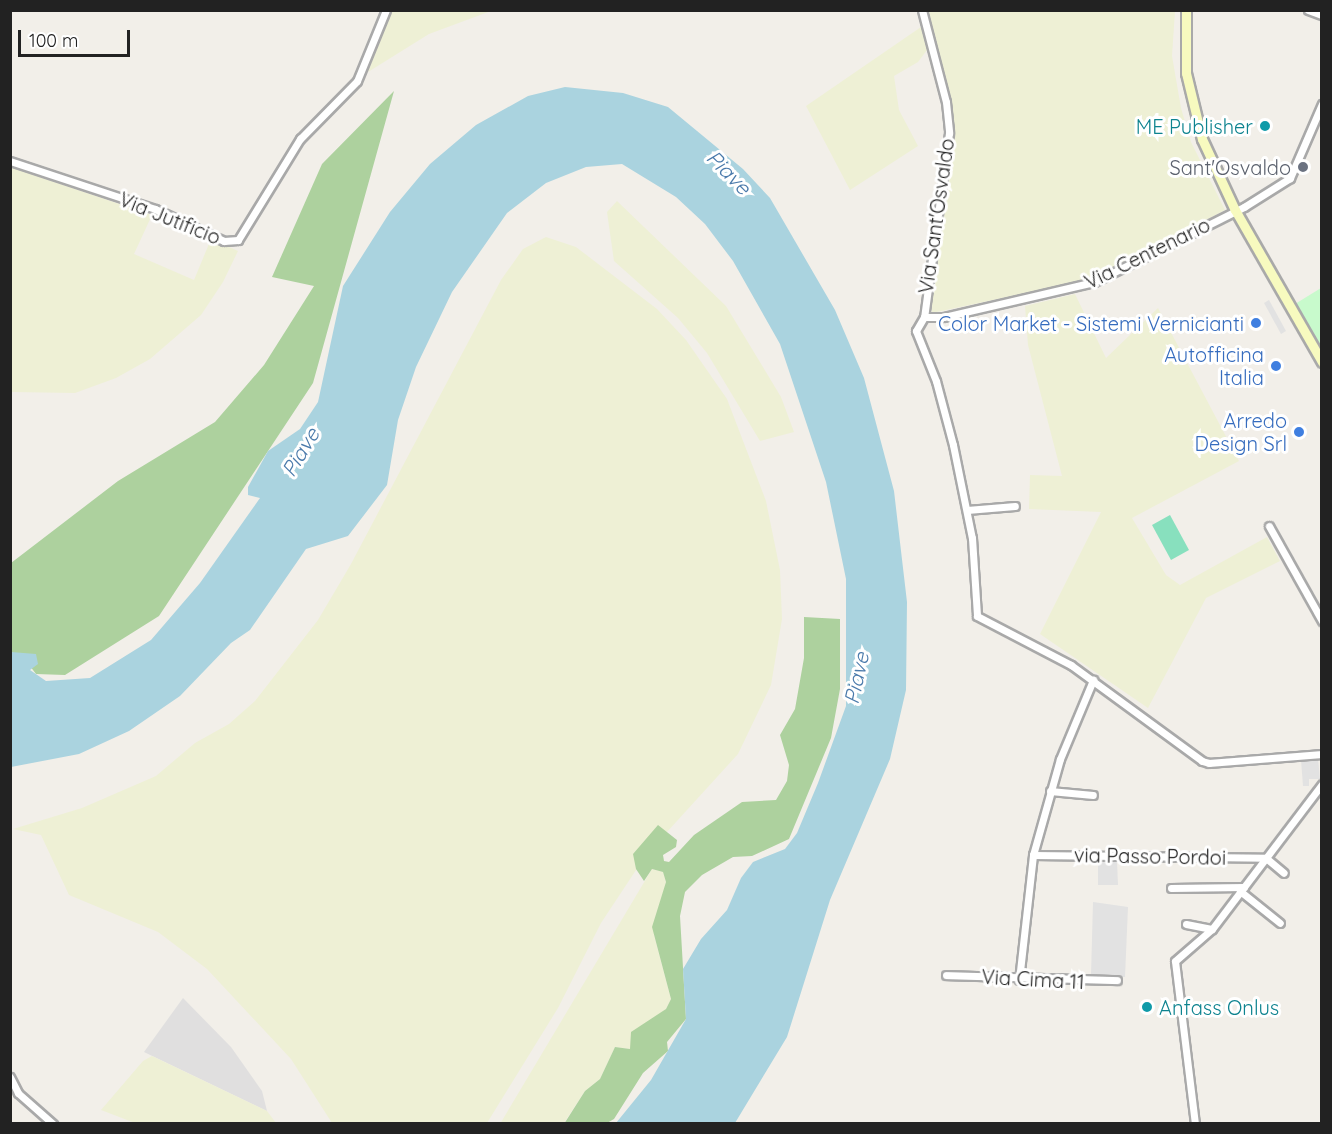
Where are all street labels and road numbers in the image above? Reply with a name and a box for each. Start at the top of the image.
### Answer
street label: Via Sant'Osvaldo [913,137,959,295]
street label: Via Jutificio [116,187,224,249]
street label: Via Centenario [1080,212,1214,294]
street label: via Passo Pordoi [1074,843,1226,869]
street label: Via Cima 11 [981,964,1085,994]

